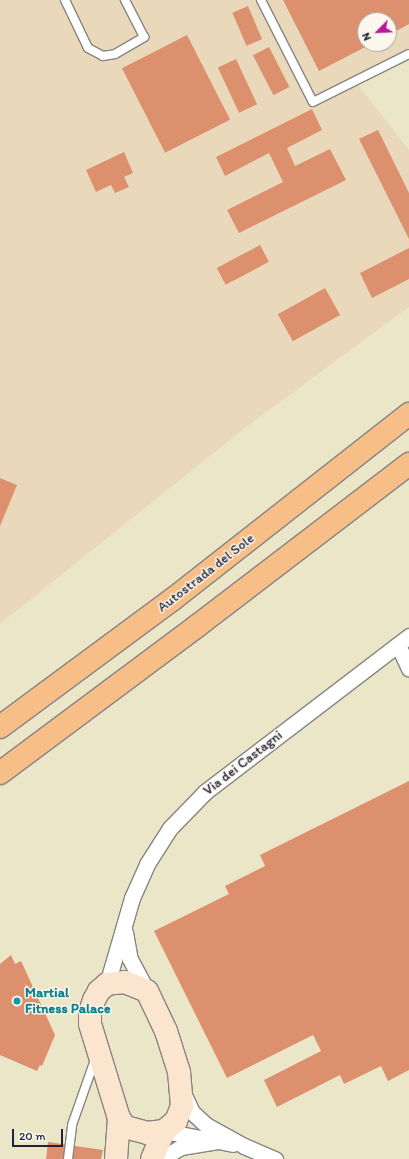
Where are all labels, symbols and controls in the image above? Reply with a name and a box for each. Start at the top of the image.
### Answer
north arrow [357,12,397,52]
text: N [359,31,374,43]
street label: Autostrada del Sole [154,530,258,616]
street label: Via dei Castagni [200,727,286,799]
place label: Martial Fitness Palace [25,985,110,1018]
marker: Martial Fitness Palace [12,996,22,1006]
scale bar [14,1121,65,1147]
text: 20 m [19,1129,46,1143]

